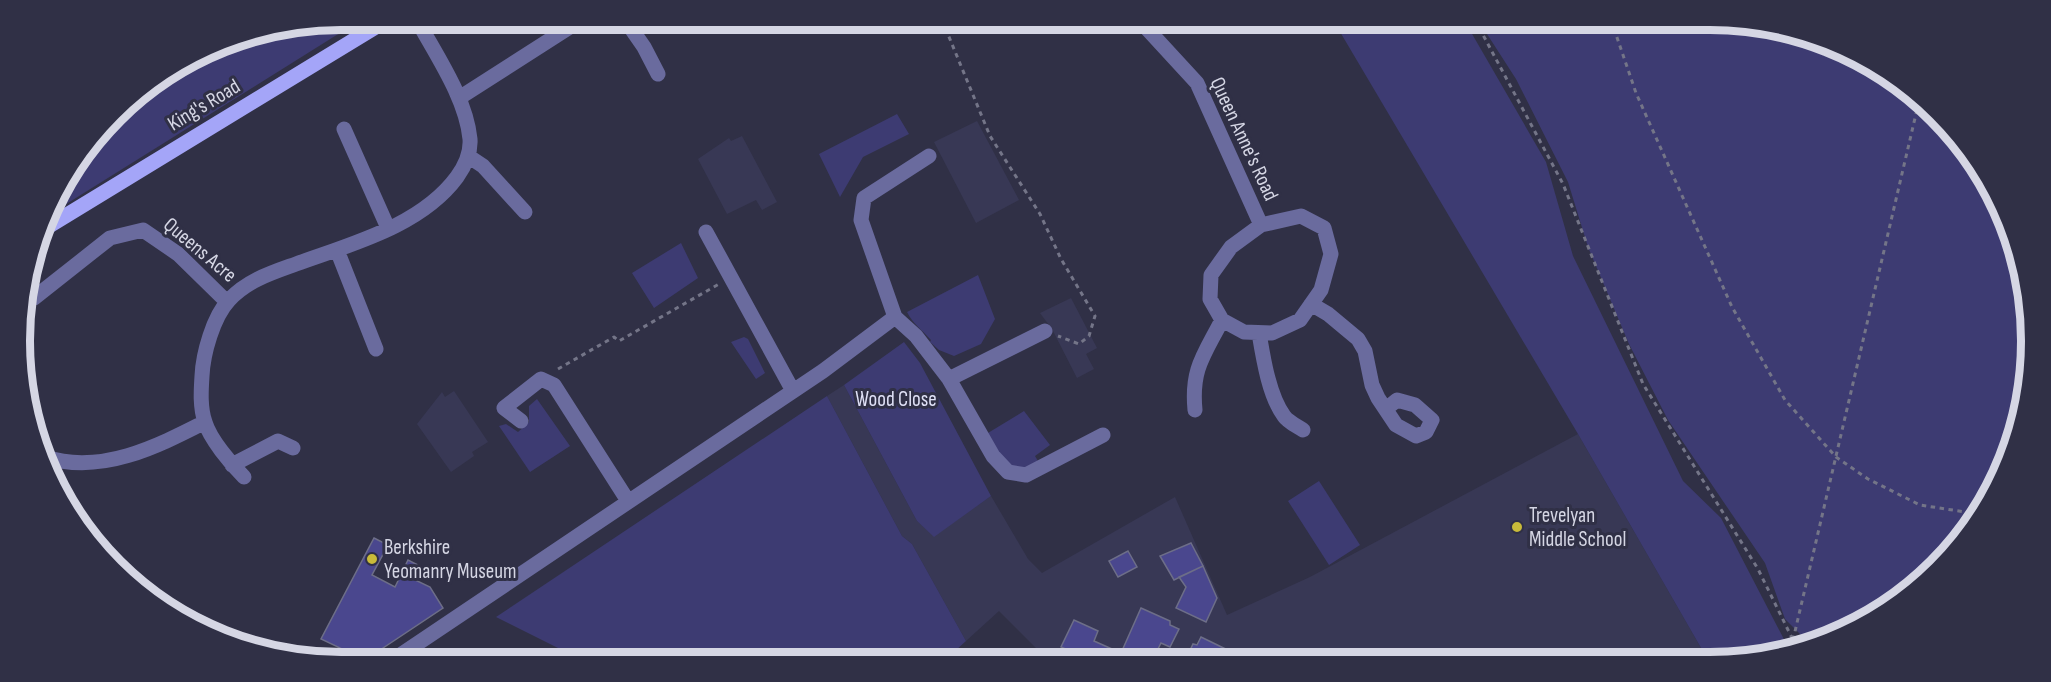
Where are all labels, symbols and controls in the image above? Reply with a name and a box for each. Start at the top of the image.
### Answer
street label: Queen Anne's Road [1205,73,1283,205]
street label: King's Road [163,74,245,136]
street label: Queens Acre [158,212,242,288]
park label: Wood Close [855,387,937,412]
place label: Trevelyan Middle School [1529,503,1626,552]
marker: Trevelyan Middle School [1510,520,1524,534]
place label: Berkshire Yeomanry Museum [384,535,517,584]
marker: Berkshire Yeomanry Museum [365,552,379,566]

